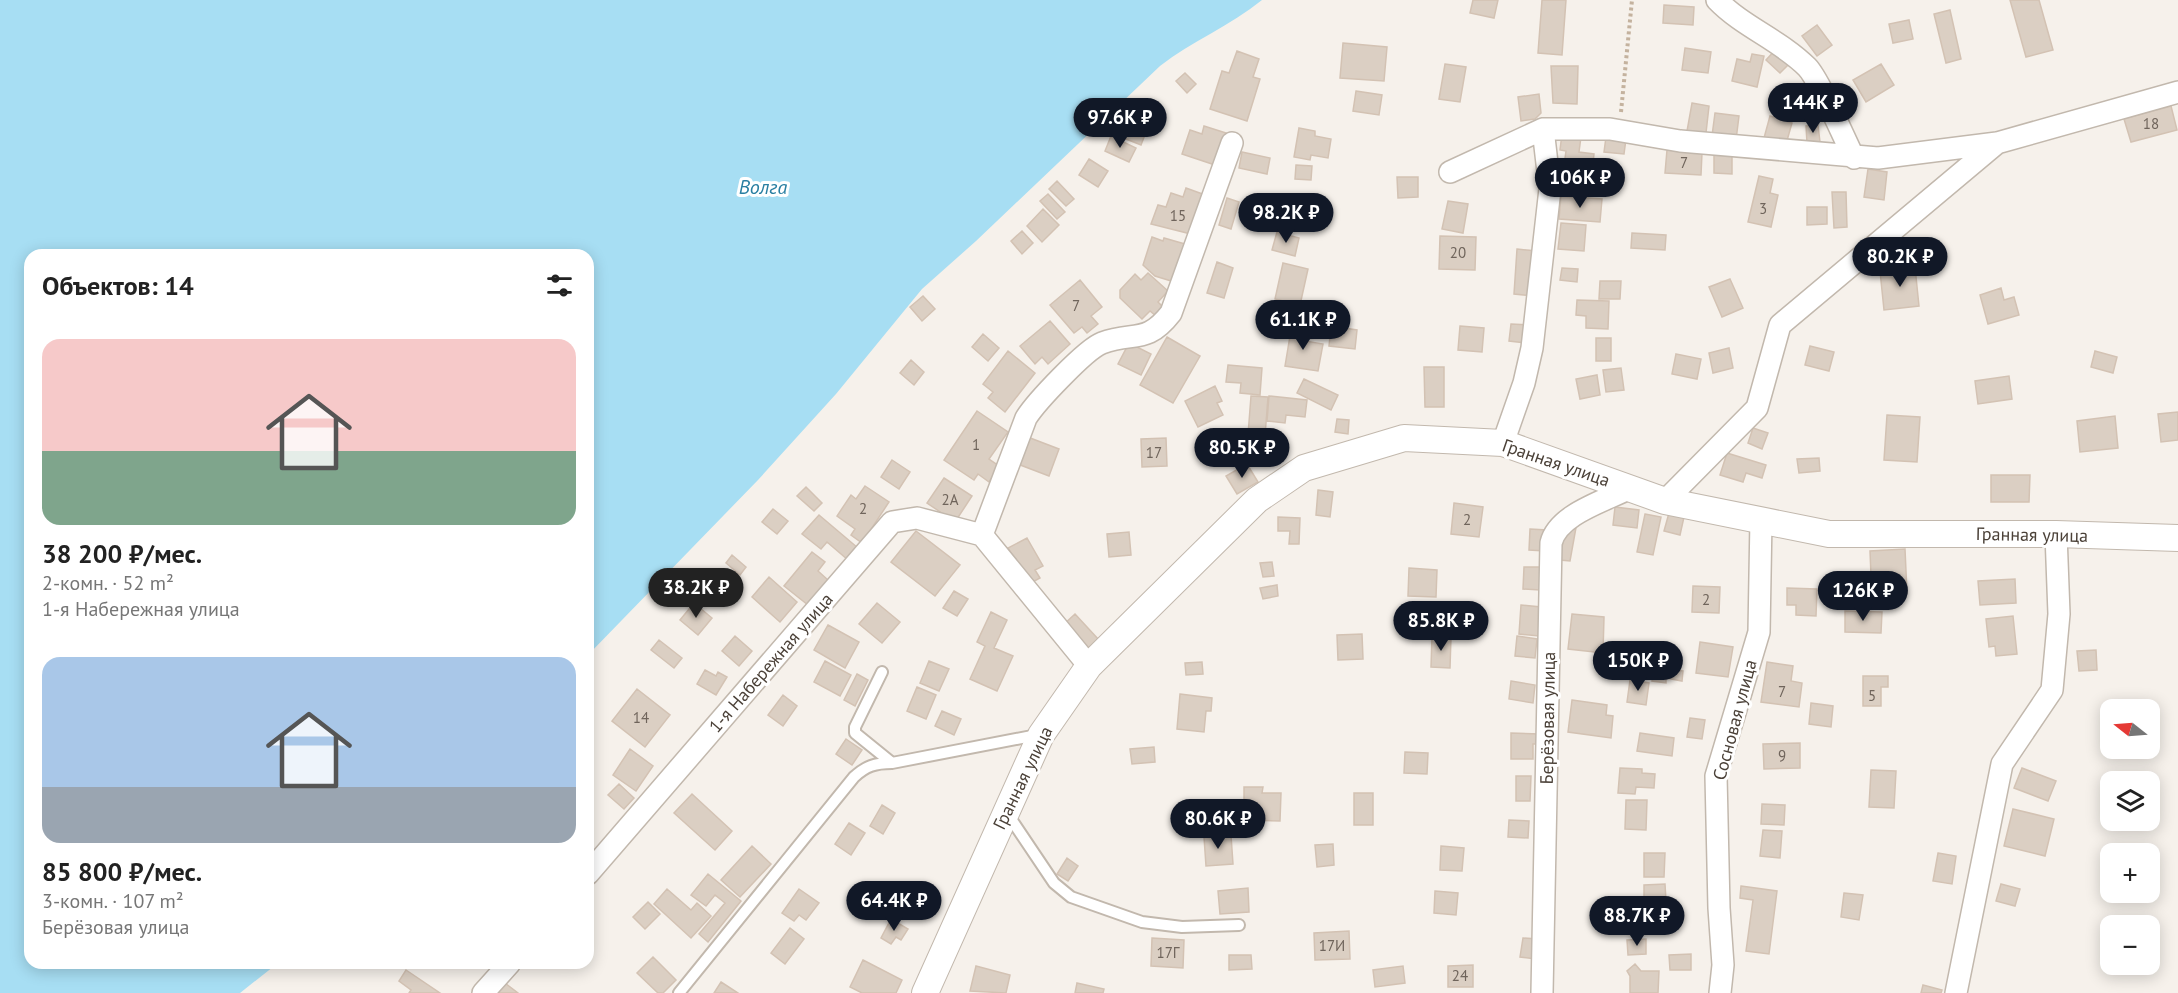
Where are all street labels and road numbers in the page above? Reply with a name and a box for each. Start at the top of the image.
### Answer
street label: Гранная улица [1499,433,1613,492]
street label: Гранная улица [1976,522,2088,547]
street label: 1-я Набережная улица [704,588,838,737]
street label: Берёзовая улица [1535,652,1560,784]
street label: Сосновая улица [1707,657,1762,783]
street label: Гранная улица [988,722,1057,833]

